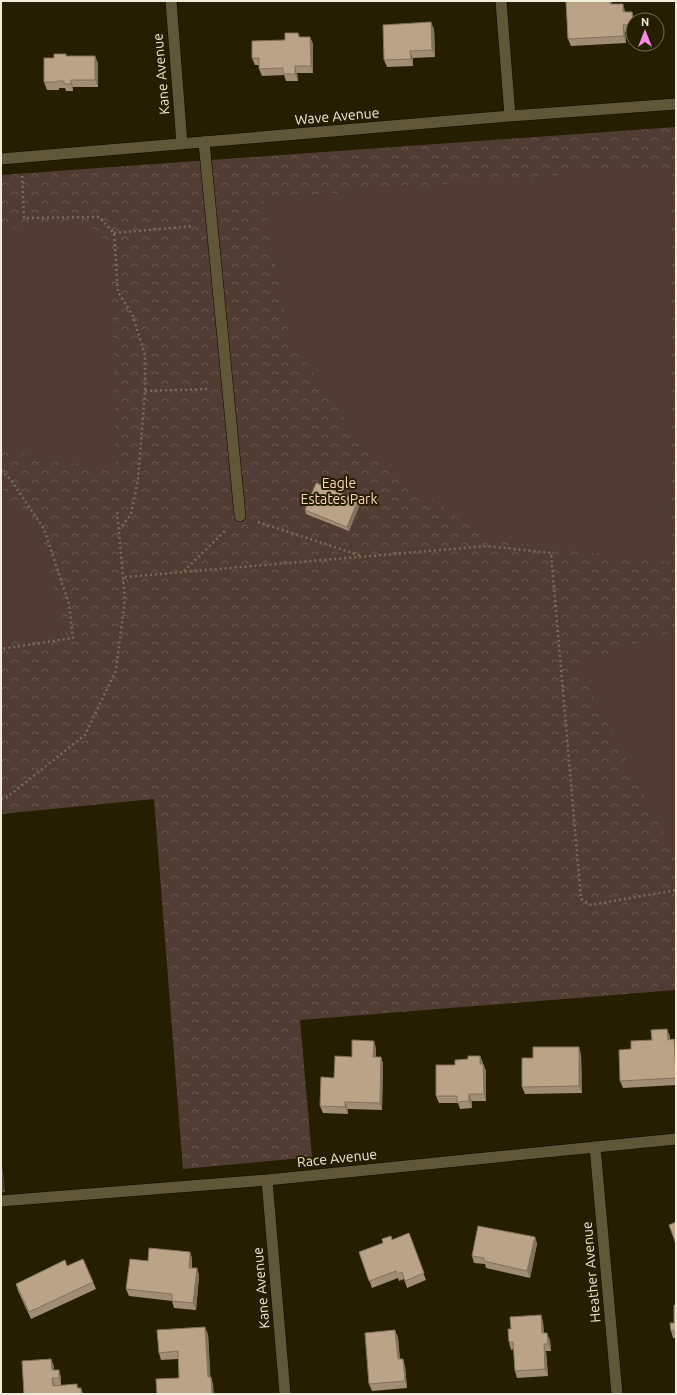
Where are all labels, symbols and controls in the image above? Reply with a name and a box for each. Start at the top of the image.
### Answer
north arrow [625,12,665,52]
text: N [641,16,649,28]
street label: Kane Avenue [149,33,173,115]
street label: Wave Avenue [294,104,380,128]
park label: Eagle Estates Park [301,475,377,507]
street label: Race Avenue [296,1146,378,1170]
street label: Heather Avenue [579,1221,603,1323]
street label: Kane Avenue [249,1247,273,1329]

